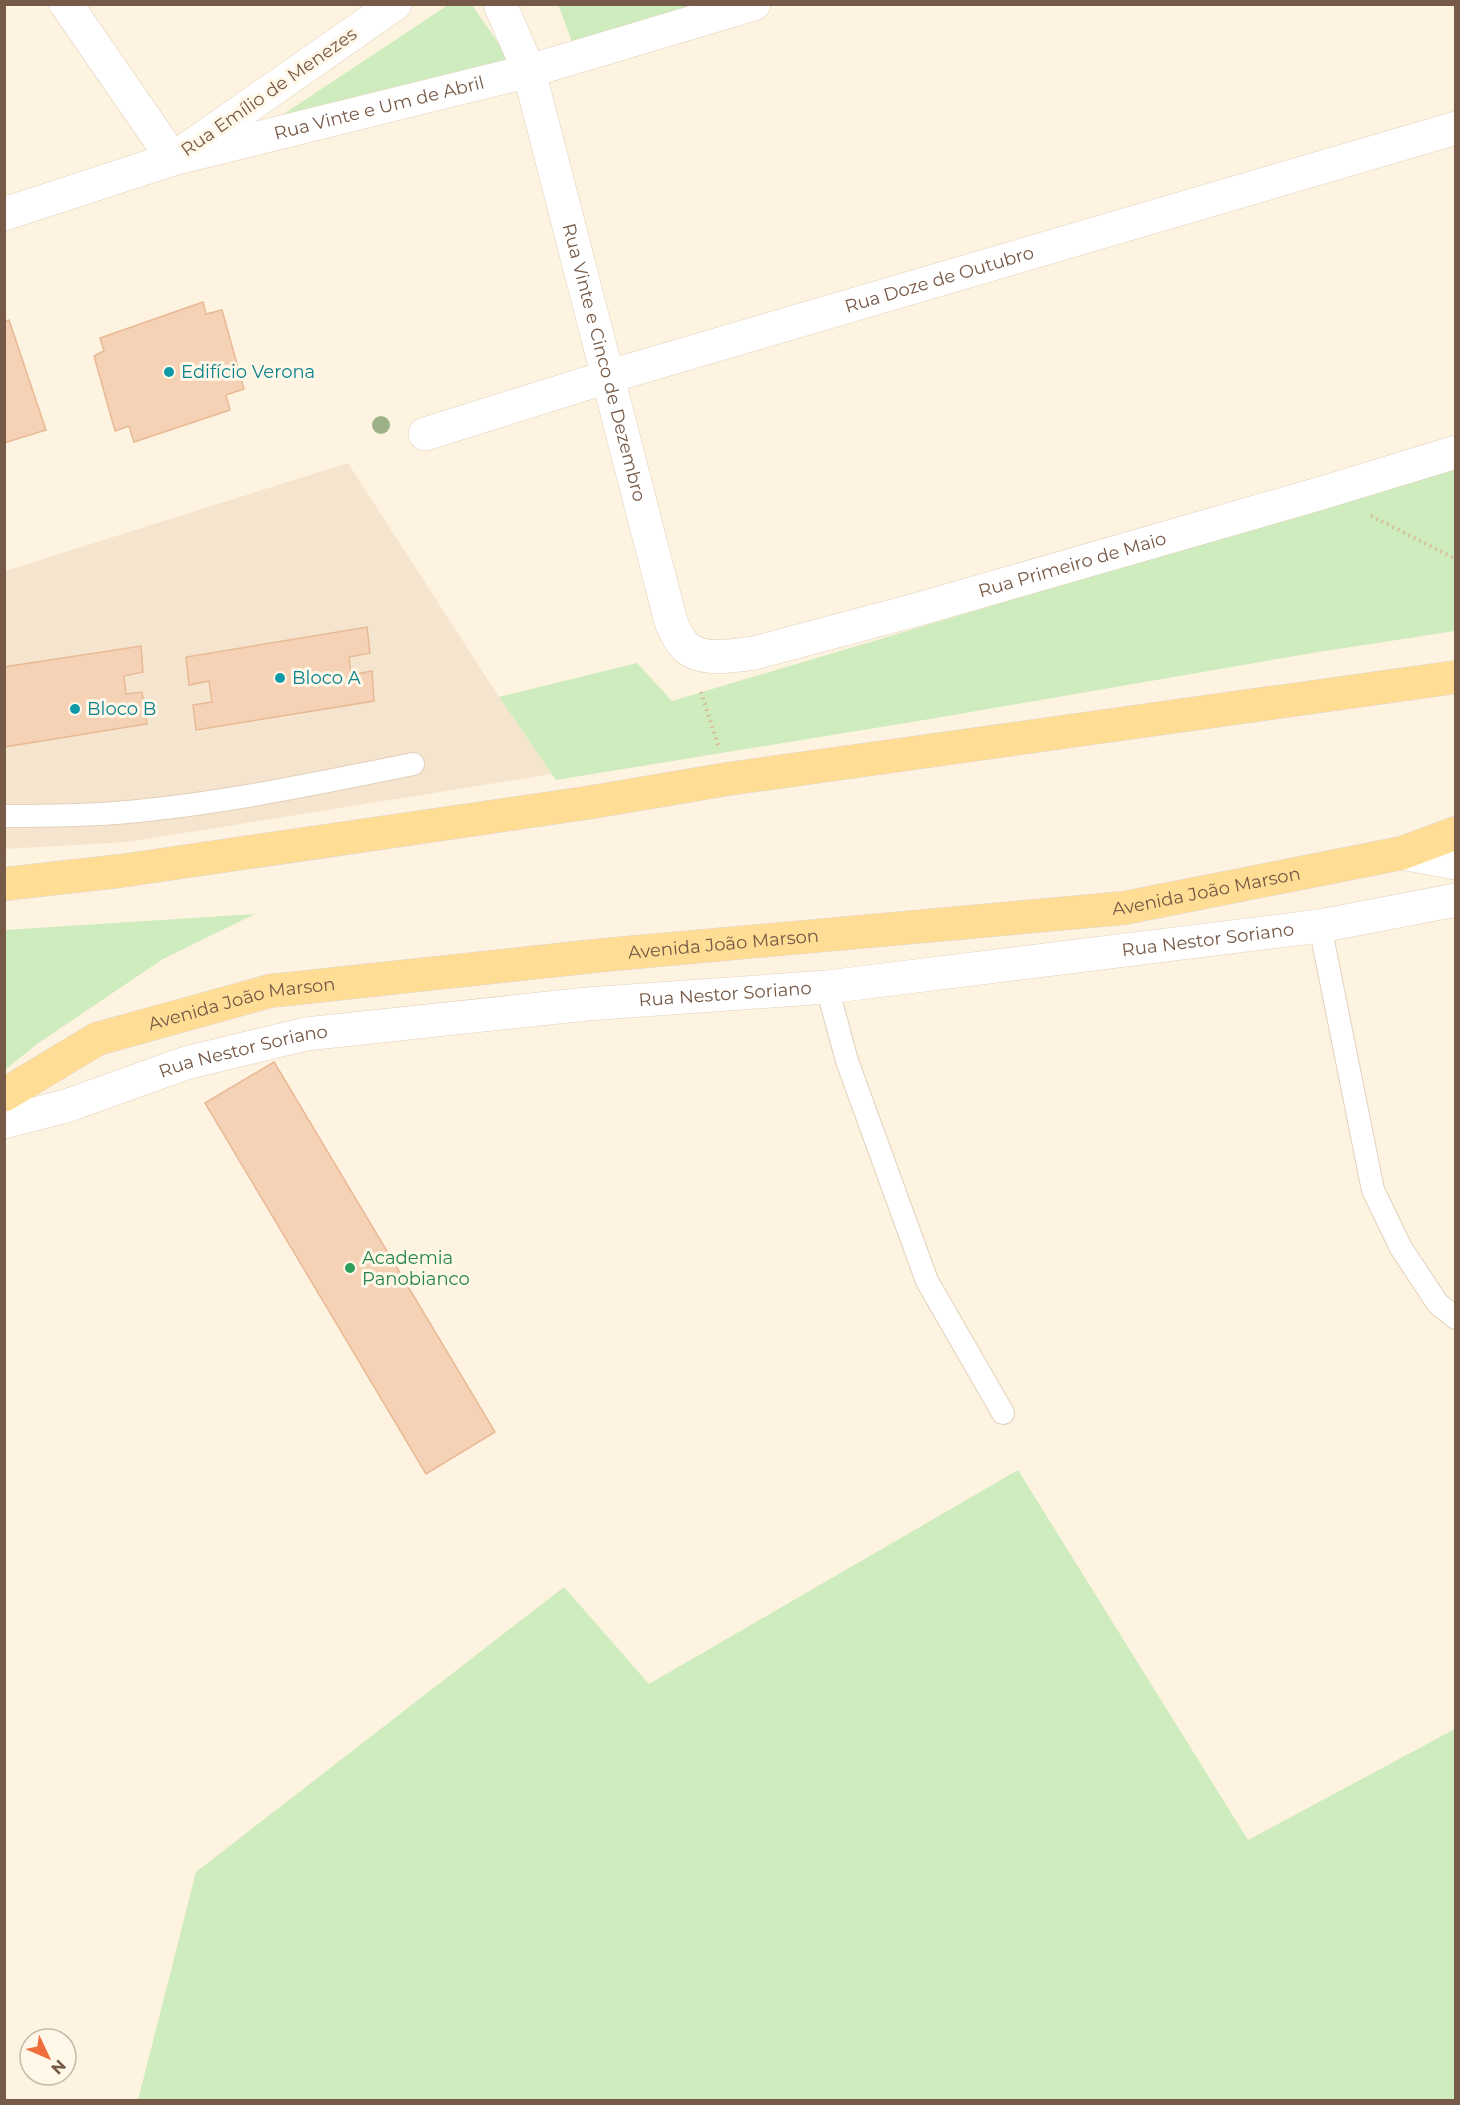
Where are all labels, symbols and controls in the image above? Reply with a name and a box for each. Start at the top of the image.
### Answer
street label: Rua Emílio de Menezes [177,23,361,161]
street label: Rua Vinte e Um de Abril [272,72,486,145]
street label: Rua Vinte e Cinco de Dezembro [558,221,651,504]
street label: Rua Doze de Outubro [842,241,1036,318]
place label: Edifício Verona [181,361,315,383]
marker: Edifício Verona [162,365,176,379]
street label: Rua Primeiro de Maio [976,527,1169,602]
place label: Bloco A [292,667,361,689]
marker: Bloco A [273,671,287,685]
place label: Bloco B [87,698,156,720]
marker: Bloco B [68,702,82,716]
street label: Avenida João Marson [1111,862,1302,920]
street label: Rua Nestor Soriano [1121,918,1295,961]
street label: Avenida João Marson [627,925,820,964]
street label: Avenida João Marson [146,973,336,1035]
street label: Rua Nestor Soriano [638,977,812,1011]
street label: Rua Nestor Soriano [156,1021,329,1083]
place label: Academia Panobianco [362,1247,470,1290]
marker: Academia Panobianco [343,1261,357,1275]
north arrow [18,2027,78,2087]
text: N [47,2056,70,2078]

